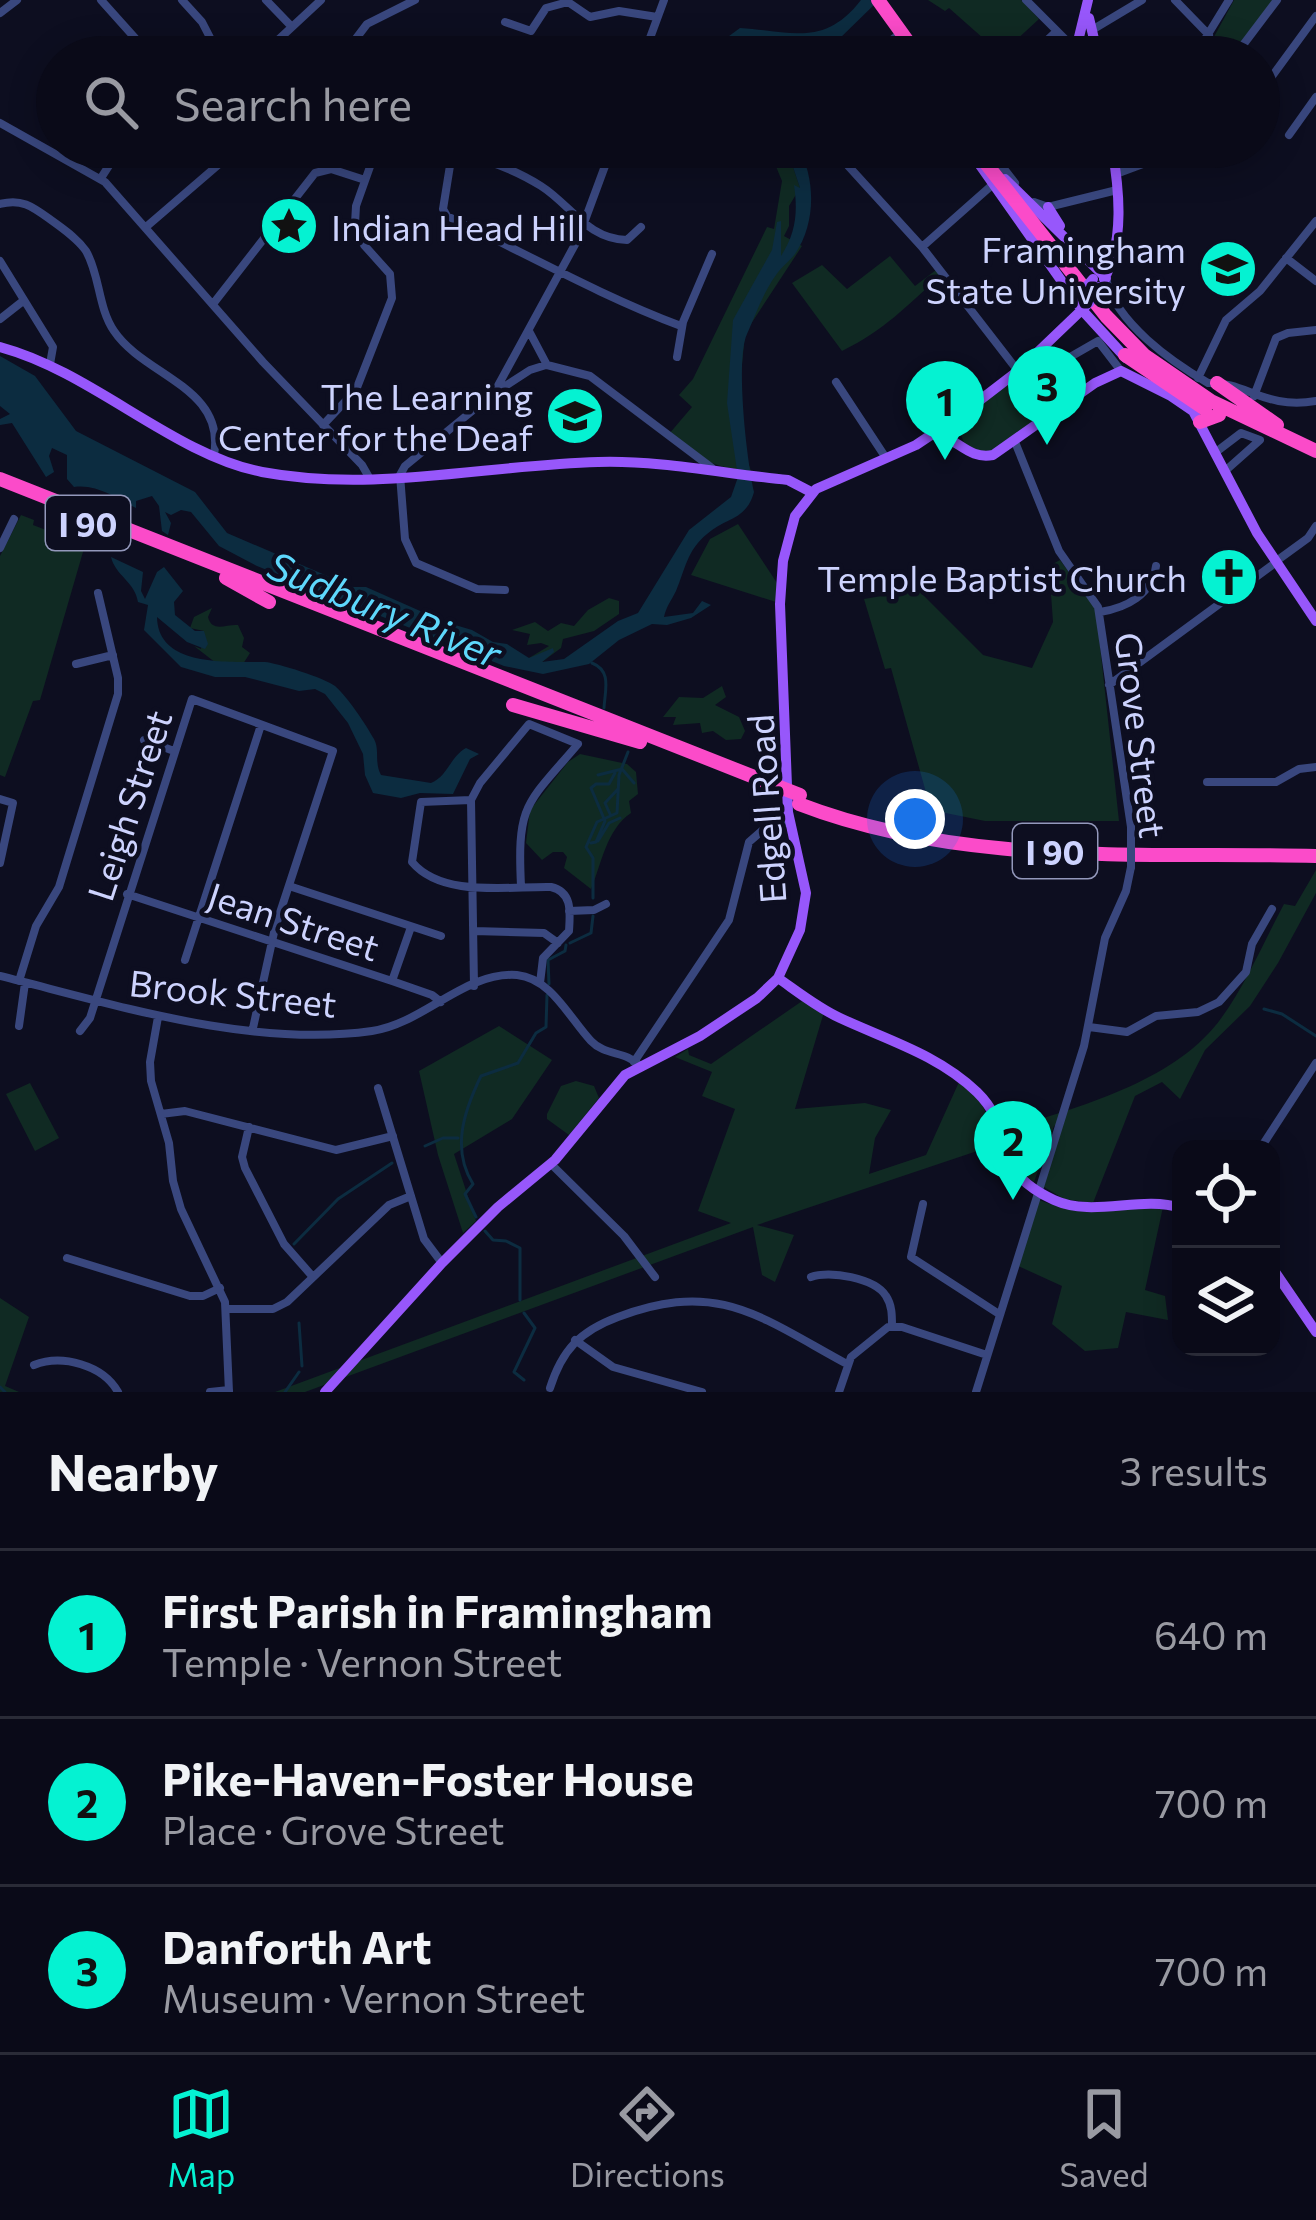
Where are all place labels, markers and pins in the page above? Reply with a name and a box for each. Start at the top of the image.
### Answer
place icon: Indian Head Hill [258,195,320,257]
place label: Indian Head Hill [331,204,585,248]
place label: Framingham State University [925,226,1186,311]
school or university icon: Framingham State University [1197,238,1259,300]
pin: 3 [1008,346,1086,445]
pin: 1 [906,361,984,460]
place label: The Learning Center for the Deaf [218,373,534,458]
school or university icon: The Learning Center for the Deaf [544,385,606,447]
church icon: Temple Baptist Church [1198,546,1260,608]
place label: Temple Baptist Church [817,555,1187,599]
pin: 2 [974,1101,1052,1200]

